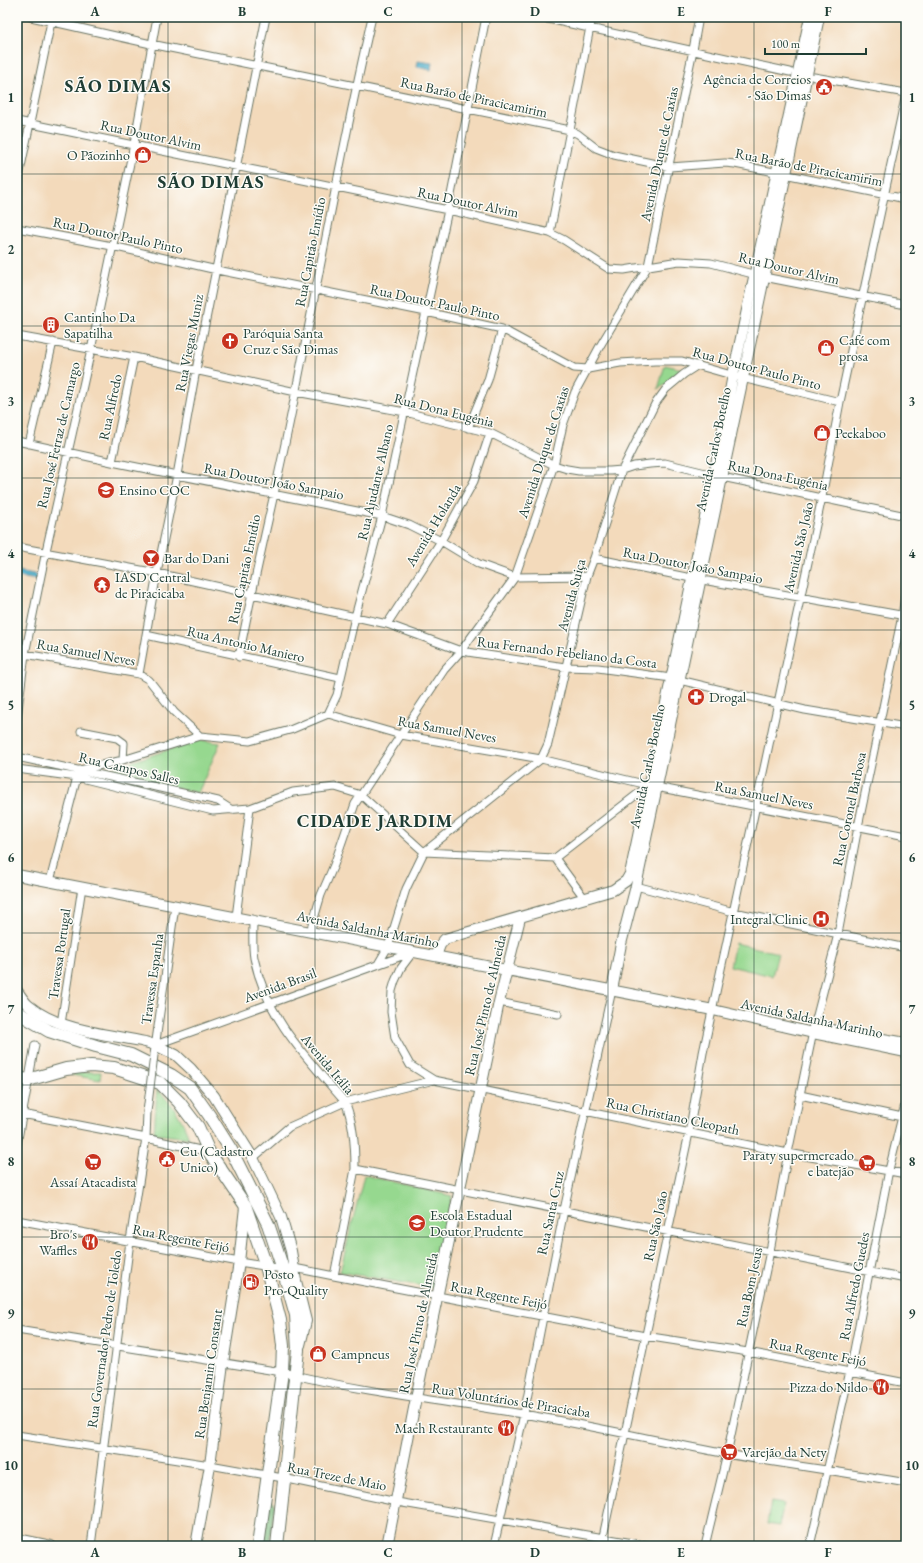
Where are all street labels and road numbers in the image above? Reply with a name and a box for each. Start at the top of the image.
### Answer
street label: Rua Barão de Piracicamirim [399,73,549,121]
street label: Avenida Duque de Caxias [636,84,682,224]
street label: Rua Doutor Alvim [99,115,203,155]
street label: Rua Barão de Piracicamirim [734,144,884,190]
street label: Rua Doutor Alvim [416,182,520,222]
street label: Rua Capitão Emídio [291,196,329,308]
street label: Rua Doutor Paulo Pinto [51,212,185,258]
street label: Rua Doutor Alvim [737,248,841,288]
street label: Rua Doutor Paulo Pinto [368,279,502,325]
street label: Rua Viegas Muniz [171,292,207,393]
street label: Rua Doutor Paulo Pinto [691,342,823,394]
street label: Rua José Ferraz de Camargo [32,360,84,510]
street label: Rua Alfredo [94,372,126,442]
street label: Avenida Duque de Caxias [513,383,573,521]
street label: Avenida Carlos Botelho [691,385,735,514]
street label: Rua Dona Eugênia [392,389,496,431]
street label: Rua Ajudante Albano [353,422,397,542]
street label: Rua Dona Eugênia [726,456,830,495]
street label: Rua Doutor João Sampaio [203,459,346,503]
street label: Avenida Holanda [401,480,465,570]
street label: Avenida São João [779,500,817,595]
street label: Rua Capitão Emídio [224,513,264,625]
street label: Rua Doutor João Sampaio [622,543,765,587]
street label: Avenida Suiça [552,556,589,634]
street label: Rua Antonio Maniero [185,622,307,666]
street label: Rua Fernando Febeliano da Costa [476,632,658,672]
street label: Rua Samuel Neves [35,634,137,670]
street label: Avenida Carlos Botelho [625,702,669,831]
street label: Rua Samuel Neves [396,711,498,747]
street label: Rua Campos Salles [77,748,181,788]
street label: Rua Coronel Barbosa [828,750,870,868]
street label: Rua Samuel Neves [713,777,815,813]
street label: Avenida Saldanha Marinho [294,906,441,952]
street label: Travessa Portugal [44,907,74,1001]
street label: Travessa Espanha [137,932,167,1026]
street label: Rua José Pinto de Almeida [460,933,510,1077]
street label: Avenida Brasil [240,963,319,1007]
street label: Avenida Saldanha Marinho [738,994,885,1042]
street label: Avenida Itália [297,1029,359,1098]
street label: Rua Christiano Cleopath [605,1093,741,1139]
street label: Rua Santa Cruz [532,1169,568,1257]
street label: Rua São João [639,1189,671,1263]
street label: Rua Regente Feijó [131,1220,231,1256]
street label: Rua Alfredo Guedes [835,1230,873,1342]
street label: Rua Bom Jesus [732,1245,766,1329]
street label: Rua Governador Pedro de Toledo [83,1249,125,1429]
street label: Rua José Pinto de Almeida [394,1250,442,1395]
street label: Rua Regente Feijó [449,1277,549,1313]
street label: Rua Benjamin Constant [190,1307,226,1440]
street label: Rua Regente Feijó [768,1334,868,1370]
street label: Rua Voluntários de Piracicaba [430,1379,592,1422]
street label: Rua Treze de Maio [286,1458,388,1494]

